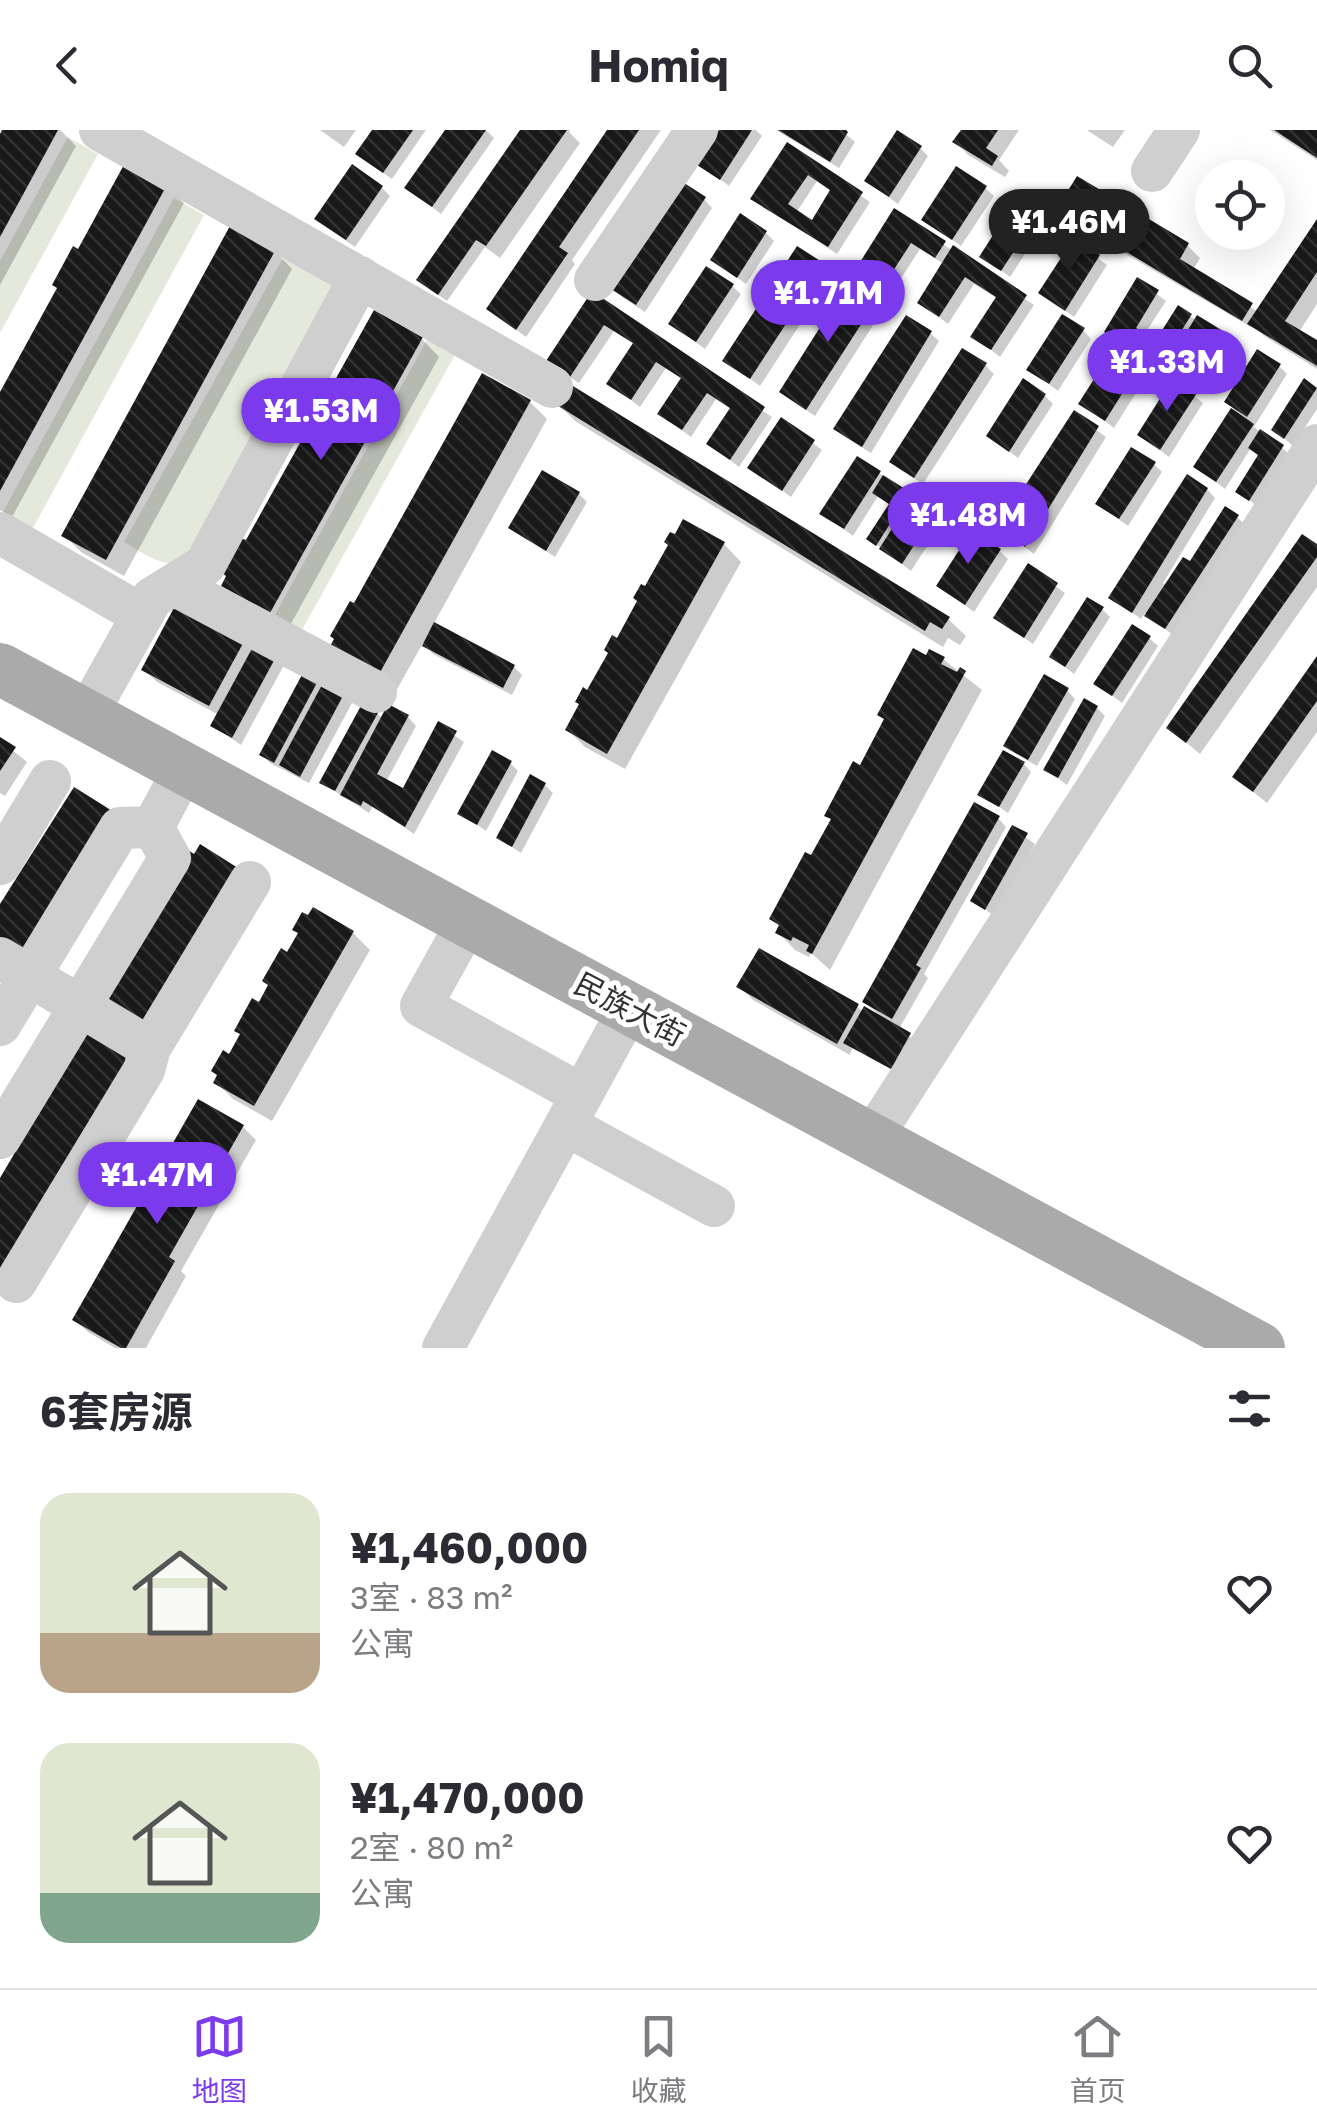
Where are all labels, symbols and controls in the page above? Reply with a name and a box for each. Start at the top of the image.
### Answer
icon: back [40,38,95,93]
text: Homiq [588,38,729,92]
icon: search [1222,38,1277,93]
map controls [1195,160,1285,250]
button: locate [1195,160,1285,250]
pin: ¥1.46M [988,189,1150,274]
text: ¥1.46M [1011,202,1127,240]
pin: ¥1.71M [747,260,909,345]
text: ¥1.71M [773,273,883,311]
pin: ¥1.33M [1086,329,1248,414]
text: ¥1.33M [1109,342,1225,380]
pin: ¥1.53M [240,378,402,463]
text: ¥1.53M [263,391,379,429]
pin: ¥1.48M [887,482,1049,567]
text: ¥1.48M [910,495,1026,533]
street label: 民族大街 [569,965,691,1053]
pin: ¥1.47M [76,1142,238,1227]
text: ¥1.47M [100,1155,214,1193]
icon: filters [1222,1381,1277,1436]
text: 6套房源 [40,1386,193,1436]
text: ¥1,460,000 [350,1522,588,1572]
icon: home [120,1533,240,1653]
icon: heart [1222,1566,1277,1621]
text: 3室 · 83 m² [350,1578,512,1616]
text: 公寓 [350,1624,414,1662]
text: ¥1,470,000 [350,1772,585,1822]
icon: home [120,1783,240,1903]
icon: heart [1222,1816,1277,1871]
text: 2室 · 80 m² [350,1828,513,1866]
text: 公寓 [350,1874,414,1912]
tab: 地图 [191,2009,248,2109]
tab: 收藏 [630,2009,687,2109]
tab: 首页 [1069,2009,1126,2109]

